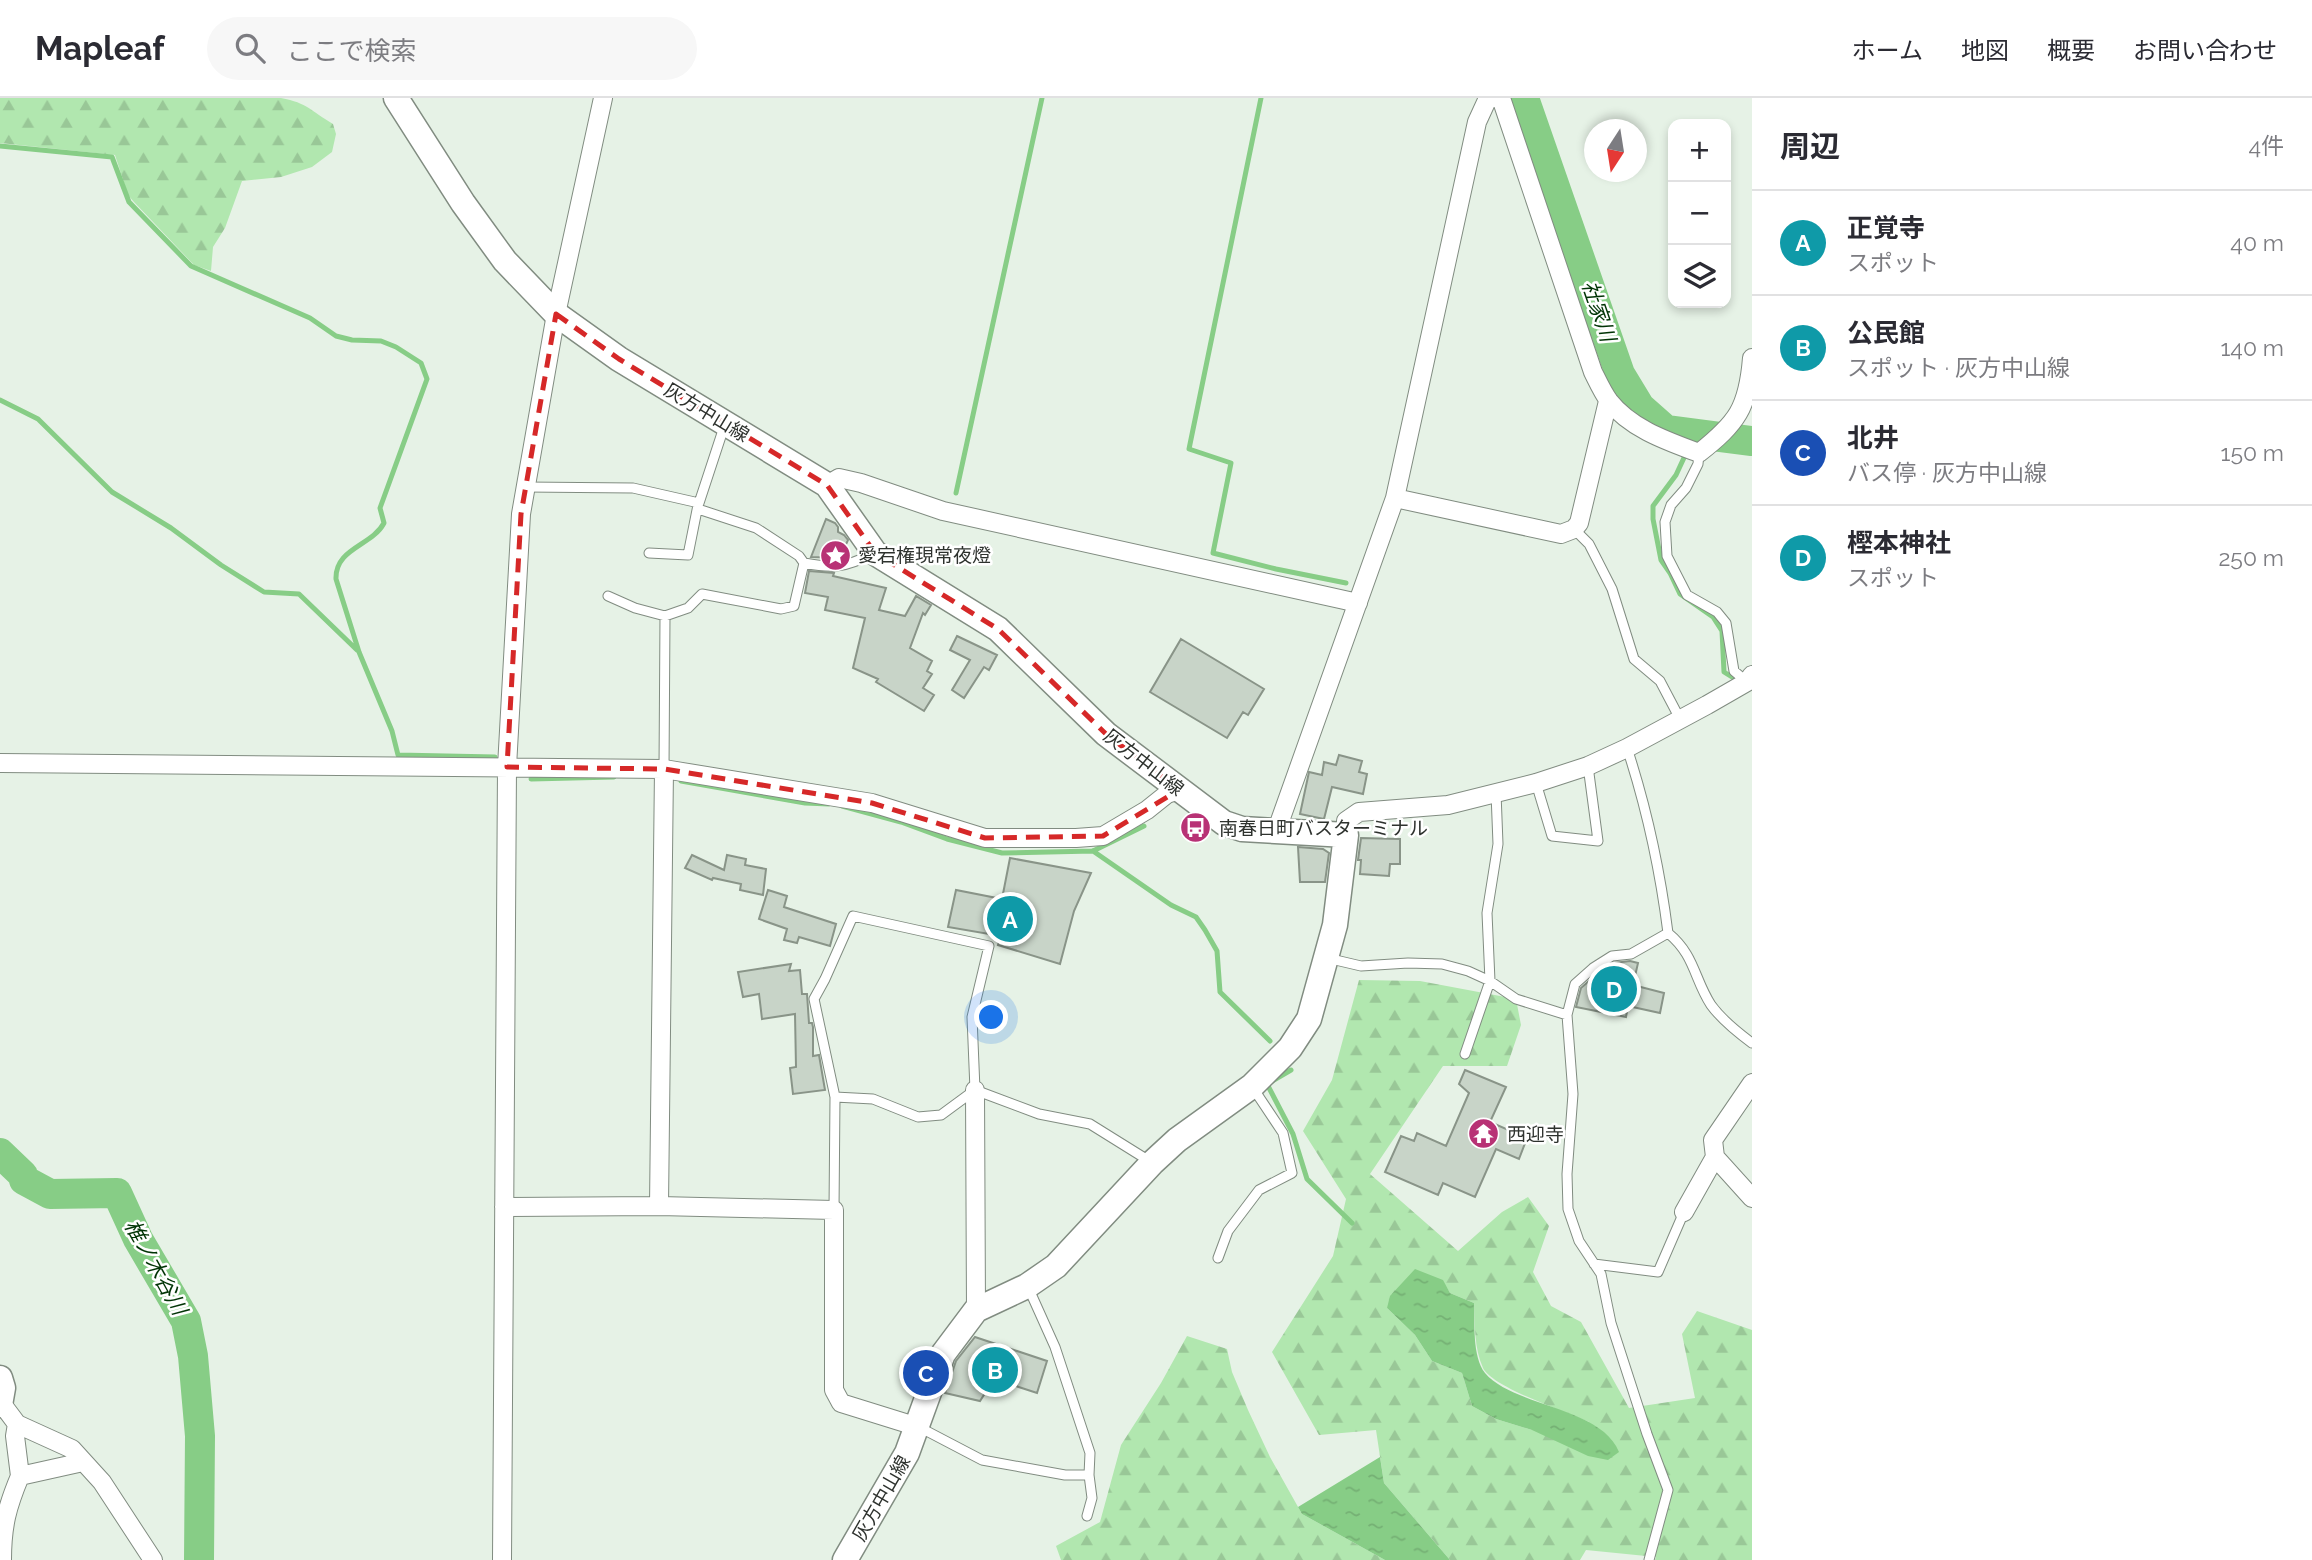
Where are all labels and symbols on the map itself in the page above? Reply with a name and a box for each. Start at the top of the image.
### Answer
north arrow [1584,119,1647,182]
water label: 社家川 [1577,277,1622,347]
street label: 灰方中山線 [661,378,753,446]
place icon: 愛宕権現常夜燈 [818,538,852,572]
place label: 愛宕権現常夜燈 [858,544,991,566]
street label: 灰方中山線 [1100,724,1188,800]
bus stop icon: 南春日町バスターミナル [1179,811,1213,845]
place label: 南春日町バスターミナル [1219,817,1428,839]
pin: A [987,893,1033,945]
pin: D [1591,963,1637,1015]
your location [974,1000,1008,1034]
temple icon: 西迎寺 [1467,1117,1501,1151]
place label: 西迎寺 [1507,1123,1564,1145]
water label: 椎ノ木谷川 [120,1215,193,1321]
pin: B [972,1344,1018,1396]
pin: C [903,1347,949,1399]
street label: 灰方中山線 [848,1451,914,1545]

